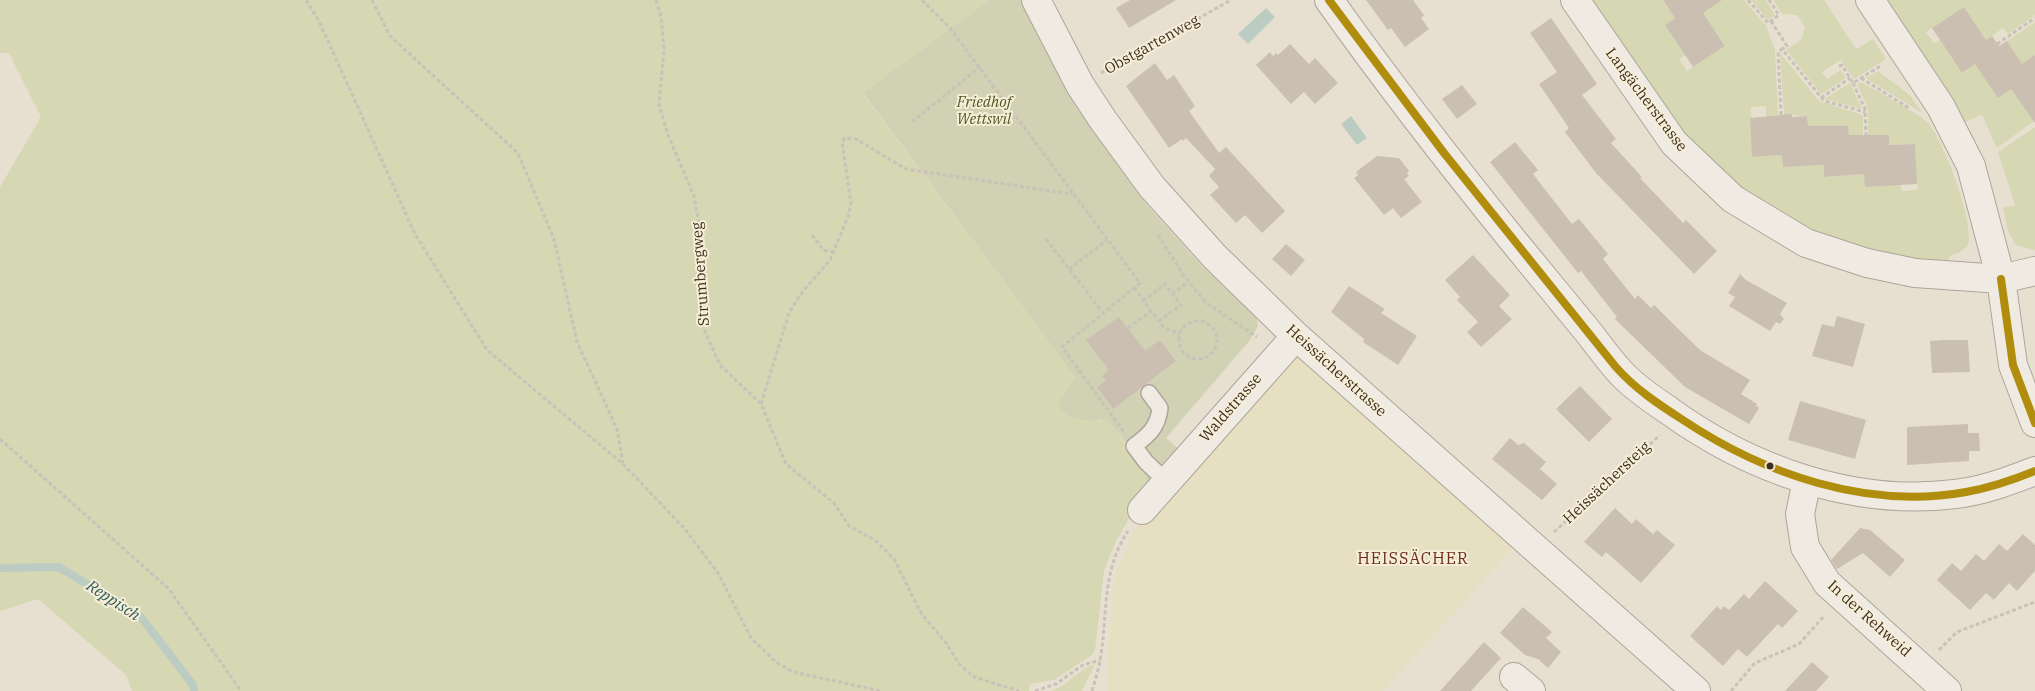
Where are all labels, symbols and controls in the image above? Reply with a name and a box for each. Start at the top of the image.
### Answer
street label: Obstgartenweg [1101,12,1203,78]
street label: Langächerstrasse [1601,45,1691,155]
park label: Friedhof Wettswil [957,94,1011,129]
street label: Strumbergweg [688,221,714,327]
street label: Heissächerstrasse [1282,321,1390,421]
street label: Waldstrasse [1196,370,1266,446]
street label: Heissächersteig [1560,438,1654,528]
unlabelled marker [1765,461,1775,471]
district label: HEISSÄCHER [1356,549,1470,569]
water label: Reppisch [82,577,144,625]
street label: In der Rehweid [1824,577,1914,661]

